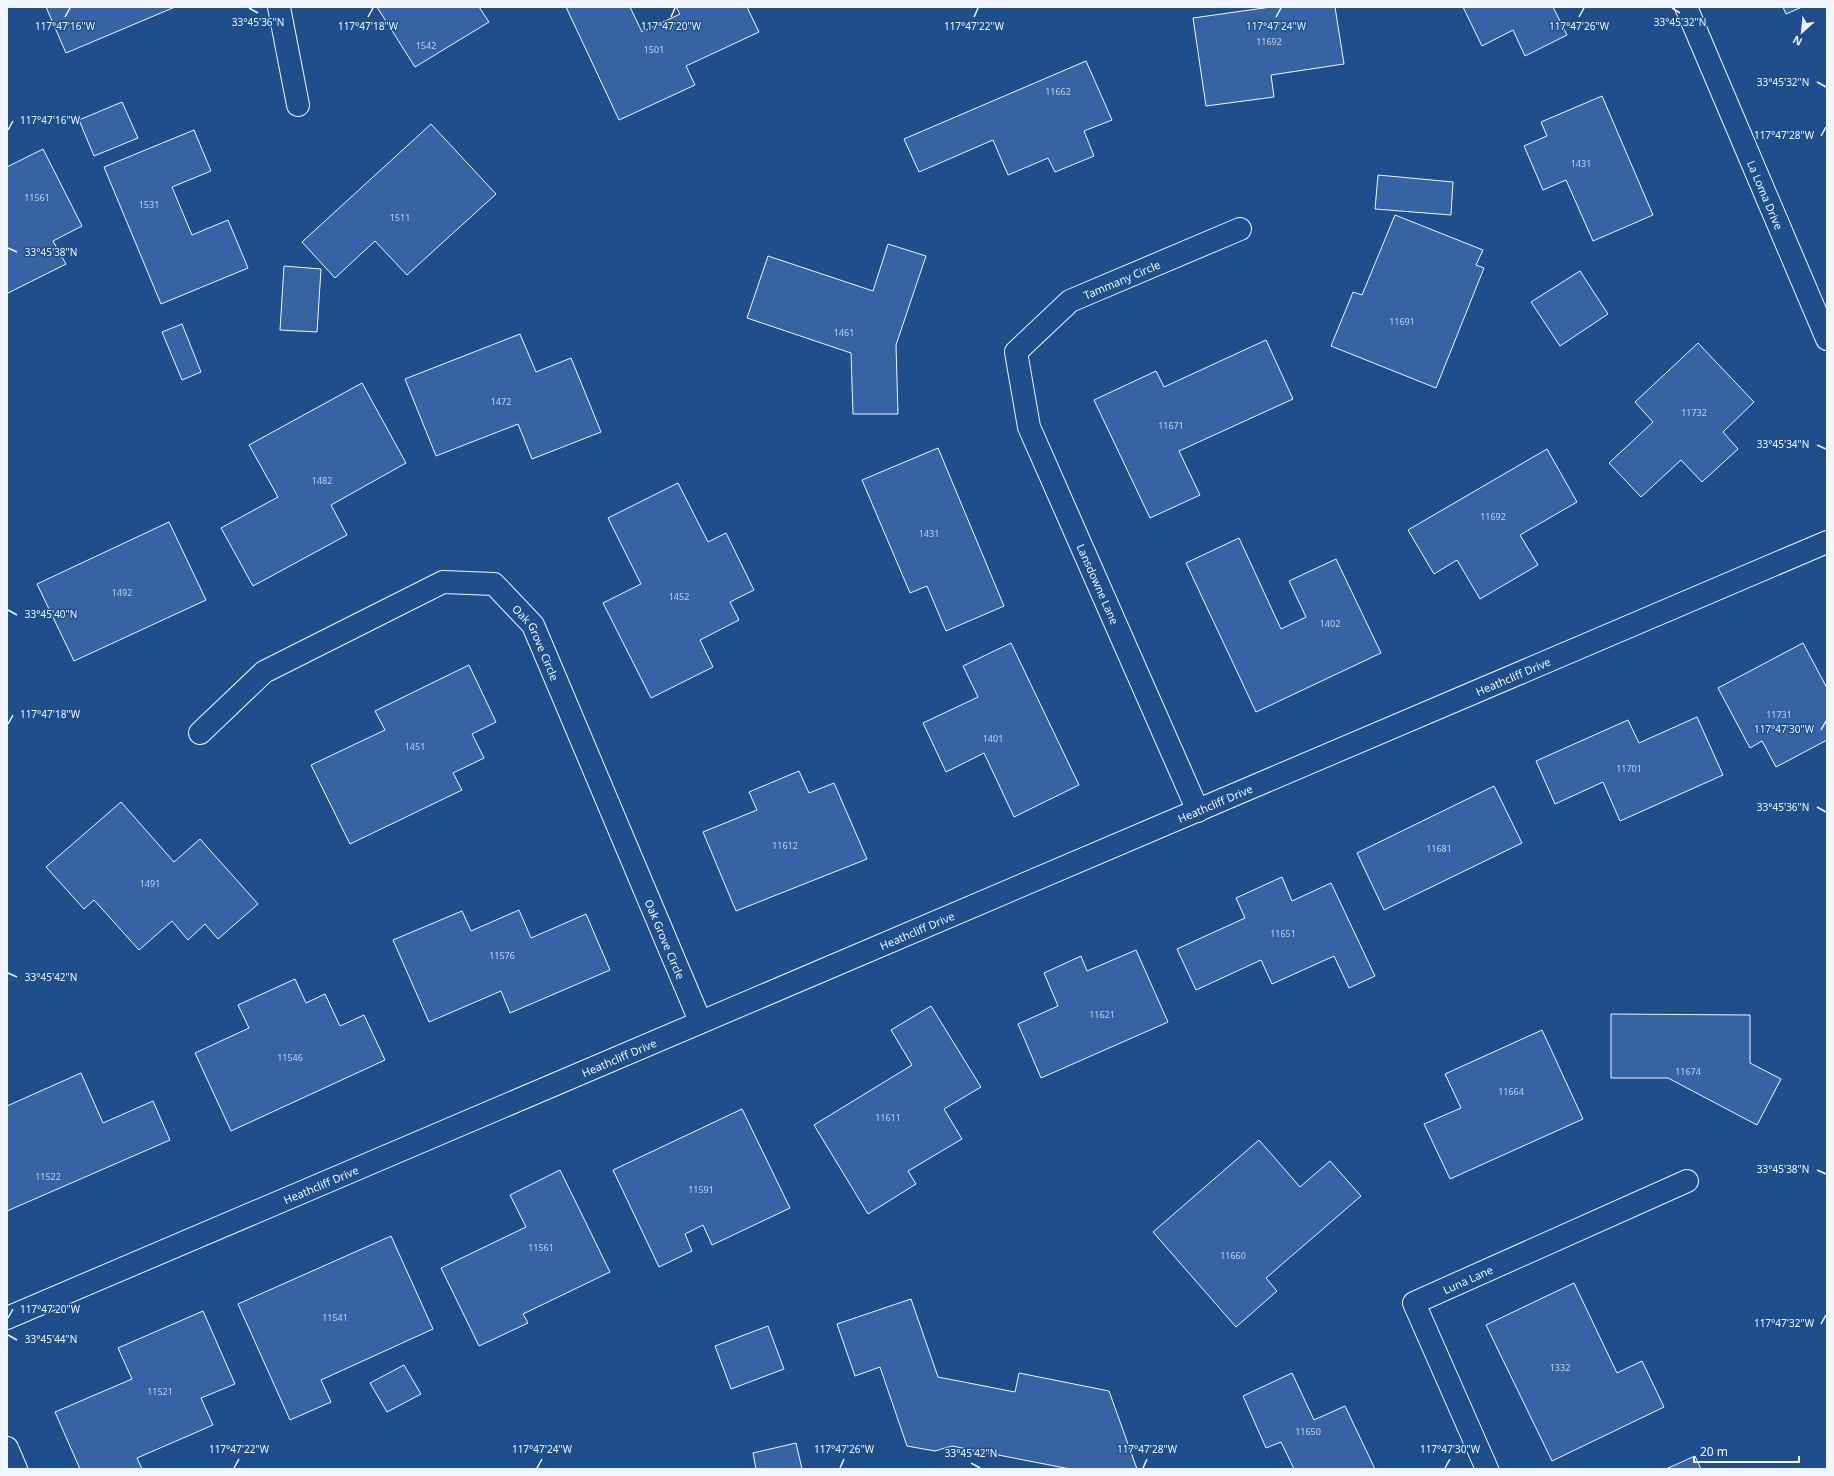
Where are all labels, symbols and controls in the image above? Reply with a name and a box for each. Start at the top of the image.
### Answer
north arrow [1782,12,1822,52]
text: 33°45'36"N [232,15,284,29]
text: 33°45'32"N [1654,15,1706,29]
text: 117°47'16"W [35,19,96,33]
text: 117°47'18"W [338,19,399,33]
text: 117°47'20"W [641,19,702,33]
text: 117°47'22"W [944,19,1005,33]
text: 117°47'24"W [1246,19,1307,33]
text: 117°47'26"W [1549,19,1610,33]
text: N [1790,33,1805,50]
house number: 11692 [1256,35,1282,48]
house number: 1542 [416,39,436,52]
house number: 1501 [644,43,664,56]
text: 33°45'32"N [1757,75,1809,89]
house number: 11662 [1045,85,1071,98]
text: 117°47'16"W [20,113,81,127]
text: 117°47'28"W [1754,128,1815,142]
house number: 1431 [1571,157,1591,170]
street label: La Loma Drive [1744,158,1787,232]
house number: 11561 [24,191,50,204]
house number: 1531 [139,198,159,211]
house number: 1511 [390,211,410,224]
text: 33°45'38"N [25,245,77,259]
street label: Tammany Circle [1081,256,1162,302]
house number: 11691 [1389,315,1415,328]
house number: 1461 [834,326,854,339]
house number: 1472 [491,395,511,408]
house number: 11732 [1681,406,1707,419]
house number: 11671 [1158,419,1184,432]
text: 33°45'34"N [1757,437,1809,451]
house number: 1482 [312,474,332,487]
house number: 11692 [1480,510,1506,523]
house number: 1431 [919,527,939,540]
street label: Lansdowne Lane [1074,541,1122,627]
house number: 1492 [112,586,132,599]
house number: 1452 [669,590,689,603]
street label: Oak Grove Circle [510,601,563,683]
text: 33°45'40"N [25,607,77,621]
house number: 1402 [1320,617,1340,630]
street label: Heathcliff Drive [1473,653,1553,699]
text: 117°47'18"W [20,707,81,721]
house number: 11731 [1766,708,1792,721]
text: 117°47'30"W [1754,722,1815,736]
house number: 1401 [983,732,1003,745]
house number: 1451 [405,740,425,753]
house number: 11701 [1616,762,1642,775]
street label: Heathcliff Drive [1175,780,1255,826]
text: 33°45'36"N [1757,800,1809,814]
house number: 11612 [772,839,798,852]
house number: 11681 [1426,842,1452,855]
house number: 1491 [140,877,160,890]
street label: Oak Grove Circle [642,897,689,981]
street label: Heathcliff Drive [877,908,956,953]
house number: 11651 [1270,927,1296,940]
house number: 11576 [489,949,515,962]
text: 33°45'42"N [25,970,77,984]
house number: 11621 [1089,1008,1115,1021]
street label: Heathcliff Drive [579,1035,658,1080]
house number: 11546 [277,1051,303,1064]
house number: 11674 [1675,1065,1701,1078]
house number: 11664 [1498,1085,1524,1098]
house number: 11611 [875,1111,901,1124]
street label: Heathcliff Drive [281,1162,360,1207]
text: 33°45'38"N [1757,1162,1809,1176]
house number: 11522 [35,1170,61,1183]
house number: 11591 [688,1183,714,1196]
house number: 11561 [528,1241,554,1254]
house number: 11660 [1220,1249,1246,1262]
street label: Luna Lane [1440,1261,1495,1297]
text: 117°47'20"W [20,1302,81,1316]
house number: 11541 [322,1311,348,1324]
text: 117°47'32"W [1754,1316,1815,1330]
text: 33°45'44"N [25,1332,77,1346]
house number: 1332 [1550,1361,1570,1374]
house number: 11521 [147,1385,173,1398]
house number: 11650 [1295,1425,1321,1438]
scale bar [1694,1438,1799,1464]
text: 117°47'22"W [209,1442,270,1456]
text: 117°47'24"W [512,1442,573,1456]
text: 117°47'26"W [814,1442,875,1456]
text: 117°47'28"W [1117,1442,1178,1456]
text: 117°47'30"W [1420,1442,1481,1456]
text: 20 m [1700,1443,1728,1460]
text: 33°45'42"N [945,1446,997,1460]

